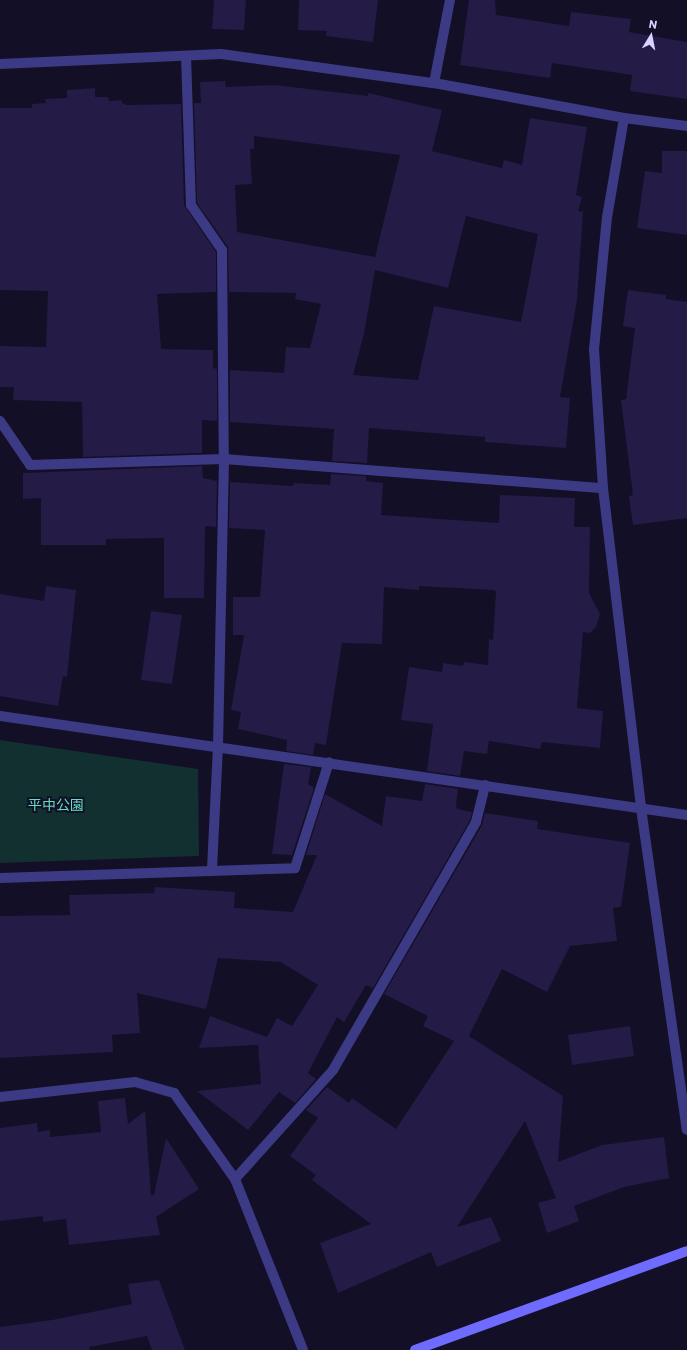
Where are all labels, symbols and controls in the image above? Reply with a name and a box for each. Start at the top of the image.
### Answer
north arrow [631,16,671,56]
text: N [648,17,658,31]
park label: 平中公園 [28,797,84,813]

